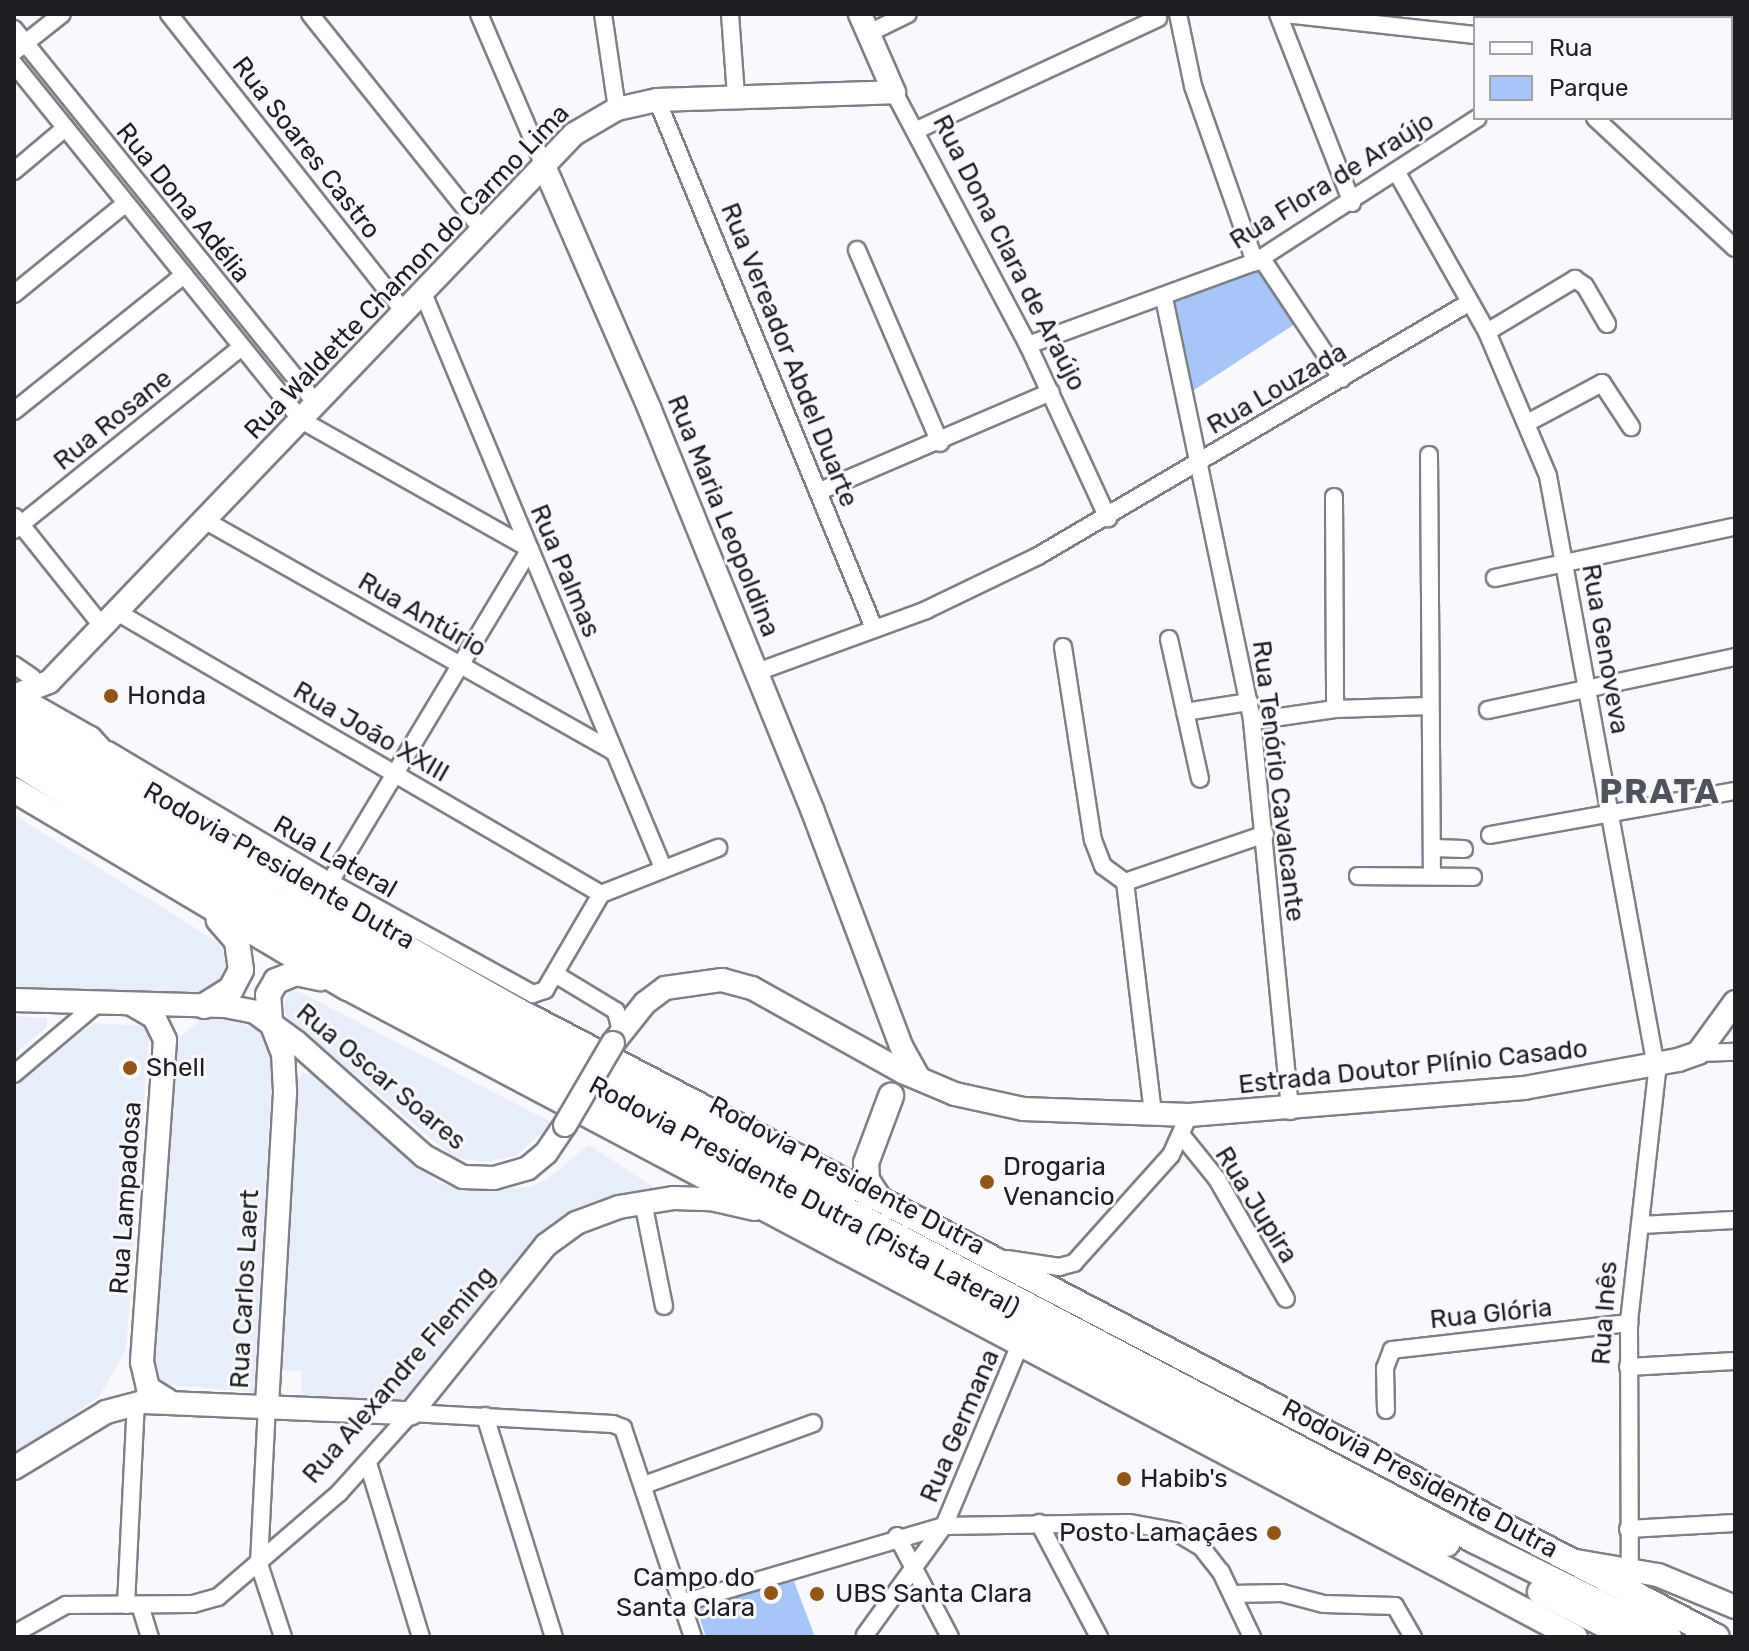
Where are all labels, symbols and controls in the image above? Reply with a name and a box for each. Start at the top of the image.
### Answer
legend [1473,16,1733,120]
text: Rua [1549,34,1592,62]
street label: Rua Soares Castro [225,51,387,245]
text: Parque [1549,74,1628,102]
street label: Rua Waldette Chamon do Carmo Lima [238,98,576,446]
street label: Rua Flora de Araújo [1224,105,1440,257]
street label: Rua Dona Clara de Araújo [926,109,1092,397]
street label: Rua Dona Adélia [109,117,257,289]
street label: Rua Vereador Abdel Duarte [713,198,865,512]
street label: Rua Louzada [1202,337,1352,441]
street label: Rua Rosane [48,363,178,477]
street label: Rua Maria Leopoldina [660,391,786,641]
street label: Rua Palmas [523,500,607,642]
street label: Rua Genoveva [1575,562,1635,736]
street label: Rua Antúrio [352,566,492,664]
street label: Rua Tenório Cavalcante [1245,638,1311,924]
street label: Rua João XXIII [288,675,454,789]
place label: Honda [127,680,206,712]
marker: Honda [102,687,120,705]
district label: PRATA [1599,772,1721,812]
street label: Rodovia Presidente Dutra [138,775,420,957]
street label: Rua Lateral [268,809,402,905]
street label: Rua Oscar Soares [290,997,472,1157]
street label: Estrada Doutor Plínio Casado [1237,1033,1589,1101]
place label: Shell [146,1052,205,1084]
marker: Shell [121,1059,139,1077]
street label: Rodovia Presidente Dutra (Pista Lateral) [583,1070,1025,1324]
street label: Rodovia Presidente Dutra [704,1090,990,1262]
street label: Rua Lampadosa [104,1100,148,1296]
street label: Rua Jupira [1208,1141,1304,1269]
place label: Drogaria Venancio [1003,1151,1115,1212]
marker: Drogaria Venancio [978,1173,996,1191]
street label: Rua Carlos Laert [224,1189,266,1389]
street label: Rua Alexandre Fleming [296,1260,502,1490]
street label: Rua Inês [1586,1260,1624,1366]
street label: Rua Glória [1428,1292,1554,1336]
street label: Rua Germana [914,1345,1006,1507]
street label: Rodovia Presidente Dutra [1277,1393,1563,1565]
place label: Habib's [1140,1463,1228,1495]
marker: Habib's [1115,1470,1133,1488]
place label: Posto Lamaçães [1059,1517,1258,1549]
marker: Posto Lamaçães [1265,1524,1283,1542]
place label: Campo do Santa Clara [616,1562,755,1624]
place label: UBS Santa Clara [835,1578,1032,1610]
marker: UBS Santa Clara [806,1583,828,1605]
marker: Campo do Santa Clara [762,1584,780,1602]

